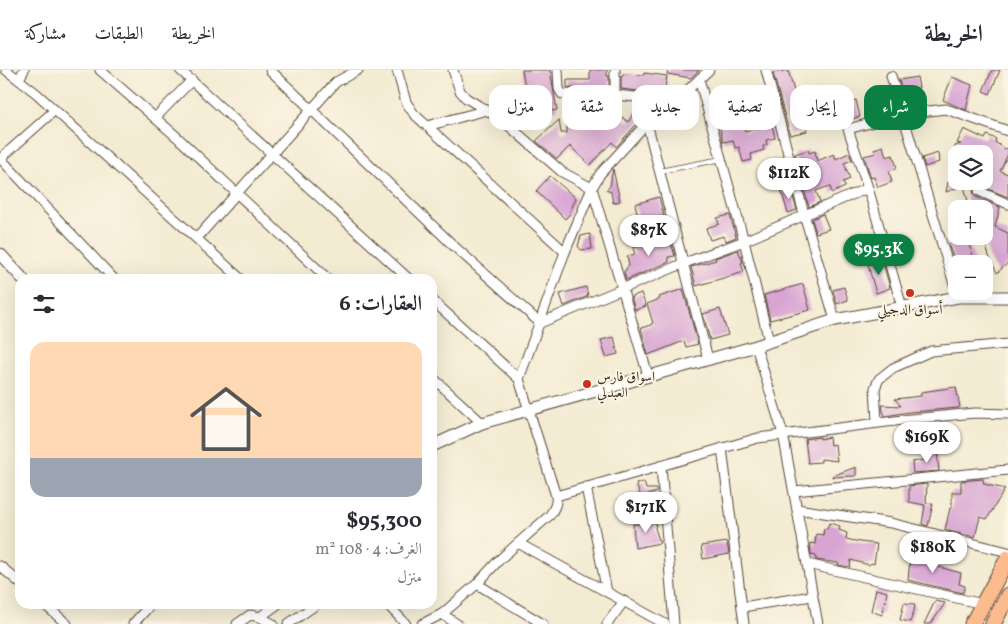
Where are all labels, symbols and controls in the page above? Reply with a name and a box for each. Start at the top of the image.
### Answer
text: الخريطة [925,18,983,52]
text: مشاركة [25,22,66,47]
text: الطبقات [94,22,143,47]
text: الخريطة [171,22,215,47]
chip: منزل [489,85,552,130]
chip: شقة [562,85,622,130]
chip: جديد [632,85,699,130]
chip: تصفية [709,85,780,130]
chip: إيجار [790,85,854,130]
chip: شراء [864,85,927,130]
map controls [948,145,993,300]
button: layers [948,145,993,190]
pin: $112K [754,158,824,200]
text: $112K [768,163,810,185]
button: + [948,200,993,245]
pin: $87K [619,214,679,257]
text: $87K [631,220,667,242]
pin: $95.3K [838,234,920,276]
text: $95.3K [854,239,904,261]
button: − [948,255,993,300]
marker: أسواق الدجيلي [904,287,916,299]
icon: filters [30,290,58,318]
text: العقارات: 6 [339,290,422,319]
place label: أسواق الدجيلي [877,299,943,322]
place label: اسواق فارس العبدلي [597,368,655,404]
icon: home [181,374,271,464]
marker: اسواق فارس العبدلي [581,378,593,390]
pin: $169K [892,422,962,464]
text: $169K [905,427,949,449]
pin: $171K [611,492,681,534]
text: $171K [625,497,667,519]
text: $95,300 [347,507,422,536]
pin: $180K [898,532,968,574]
text: $180K [910,537,956,559]
text: الغرف: 4 · 108 m² [315,539,422,561]
text: منزل [397,567,422,589]

